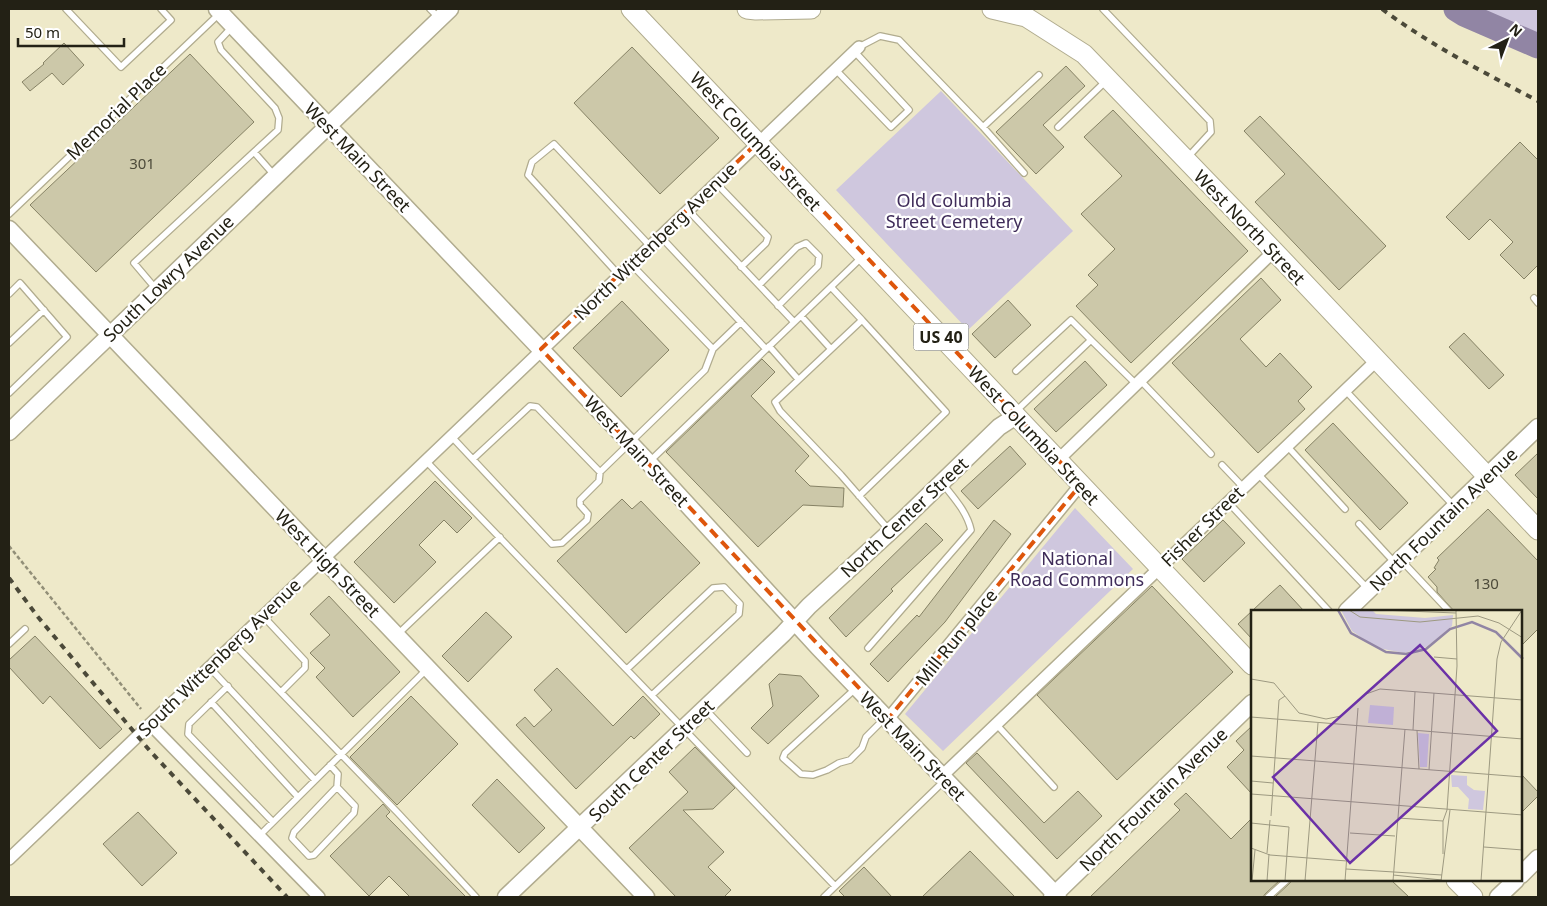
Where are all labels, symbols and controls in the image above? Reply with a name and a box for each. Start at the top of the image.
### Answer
scale bar [18,15,124,47]
north arrow [1482,15,1532,65]
text: N [1505,19,1527,41]
text: 50 m [25,22,60,42]
street label: Memorial Place [61,57,171,165]
street label: West Columbia Street [685,66,827,216]
street label: West Main Street [300,97,417,217]
house number: 301 [129,153,155,173]
street label: North Wittenberg Avenue [568,157,742,325]
street label: West North Street [1189,164,1311,290]
park label: Old Columbia Street Cemetery [886,188,1023,233]
street label: South Lowry Avenue [98,209,238,347]
road number: US 40 [914,324,968,351]
street label: West Columbia Street [963,360,1105,510]
street label: West Main Street [579,390,695,512]
street label: North Fountain Avenue [1364,442,1522,596]
street label: North Center Street [835,451,973,582]
street label: Fisher Street [1155,480,1249,572]
street label: West High Street [270,504,386,623]
park label: National Road Commons [1010,546,1144,591]
street label: South Wittenberg Avenue [133,573,305,741]
house number: 130 [1473,573,1499,593]
street label: Mill Run place [910,584,1002,690]
inset map [1251,610,1522,881]
street label: West Main Street [855,686,972,806]
street label: South Center Street [583,693,719,826]
street label: North Fountain Avenue [1074,722,1232,876]

